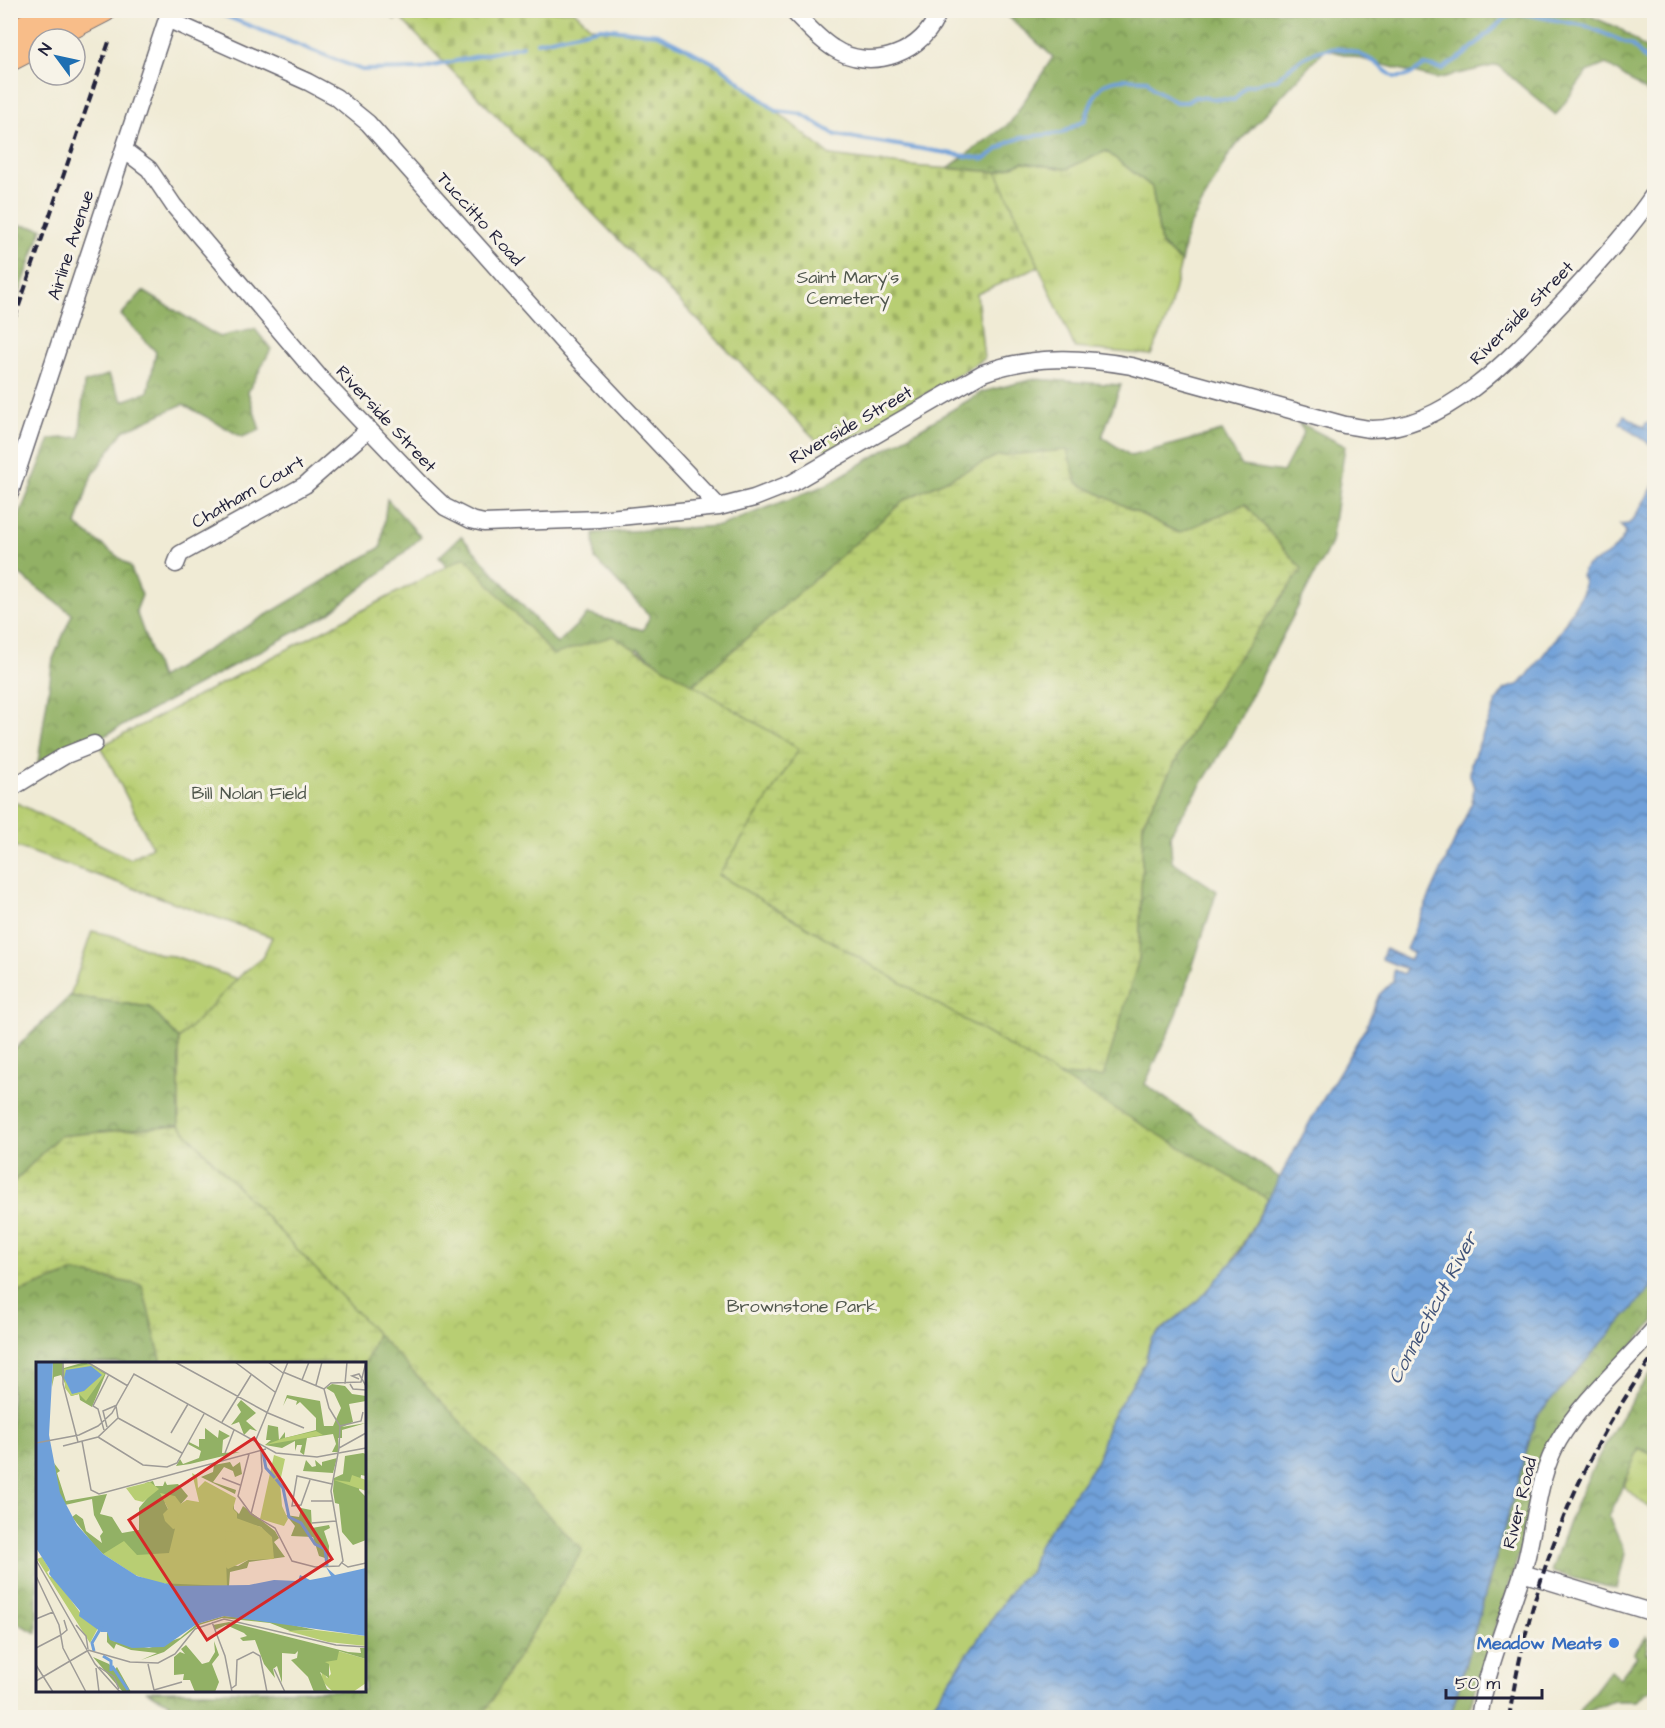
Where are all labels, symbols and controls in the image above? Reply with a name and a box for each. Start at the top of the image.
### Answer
north arrow [27,27,87,87]
text: N [33,39,57,60]
street label: Tuccitto Road [431,166,529,272]
street label: Airline Avenue [41,187,101,303]
street label: Riverside Street [1464,255,1580,371]
park label: Saint Mary's Cemetery [797,265,899,312]
street label: Riverside Street [330,360,443,479]
street label: Riverside Street [785,379,918,470]
street label: Chatham Court [187,449,310,534]
park label: Bill Nolan Field [192,781,306,806]
water label: Connecticut River [1381,1225,1486,1389]
park label: Brownstone Park [727,1294,877,1319]
inset map [36,1362,366,1692]
street label: River Road [1497,1455,1543,1551]
place label: Meadow Meats [1477,1631,1602,1656]
marker: Meadow Meats [1607,1636,1621,1650]
scale bar [1446,1662,1542,1700]
text: 50 m [1455,1671,1500,1696]

